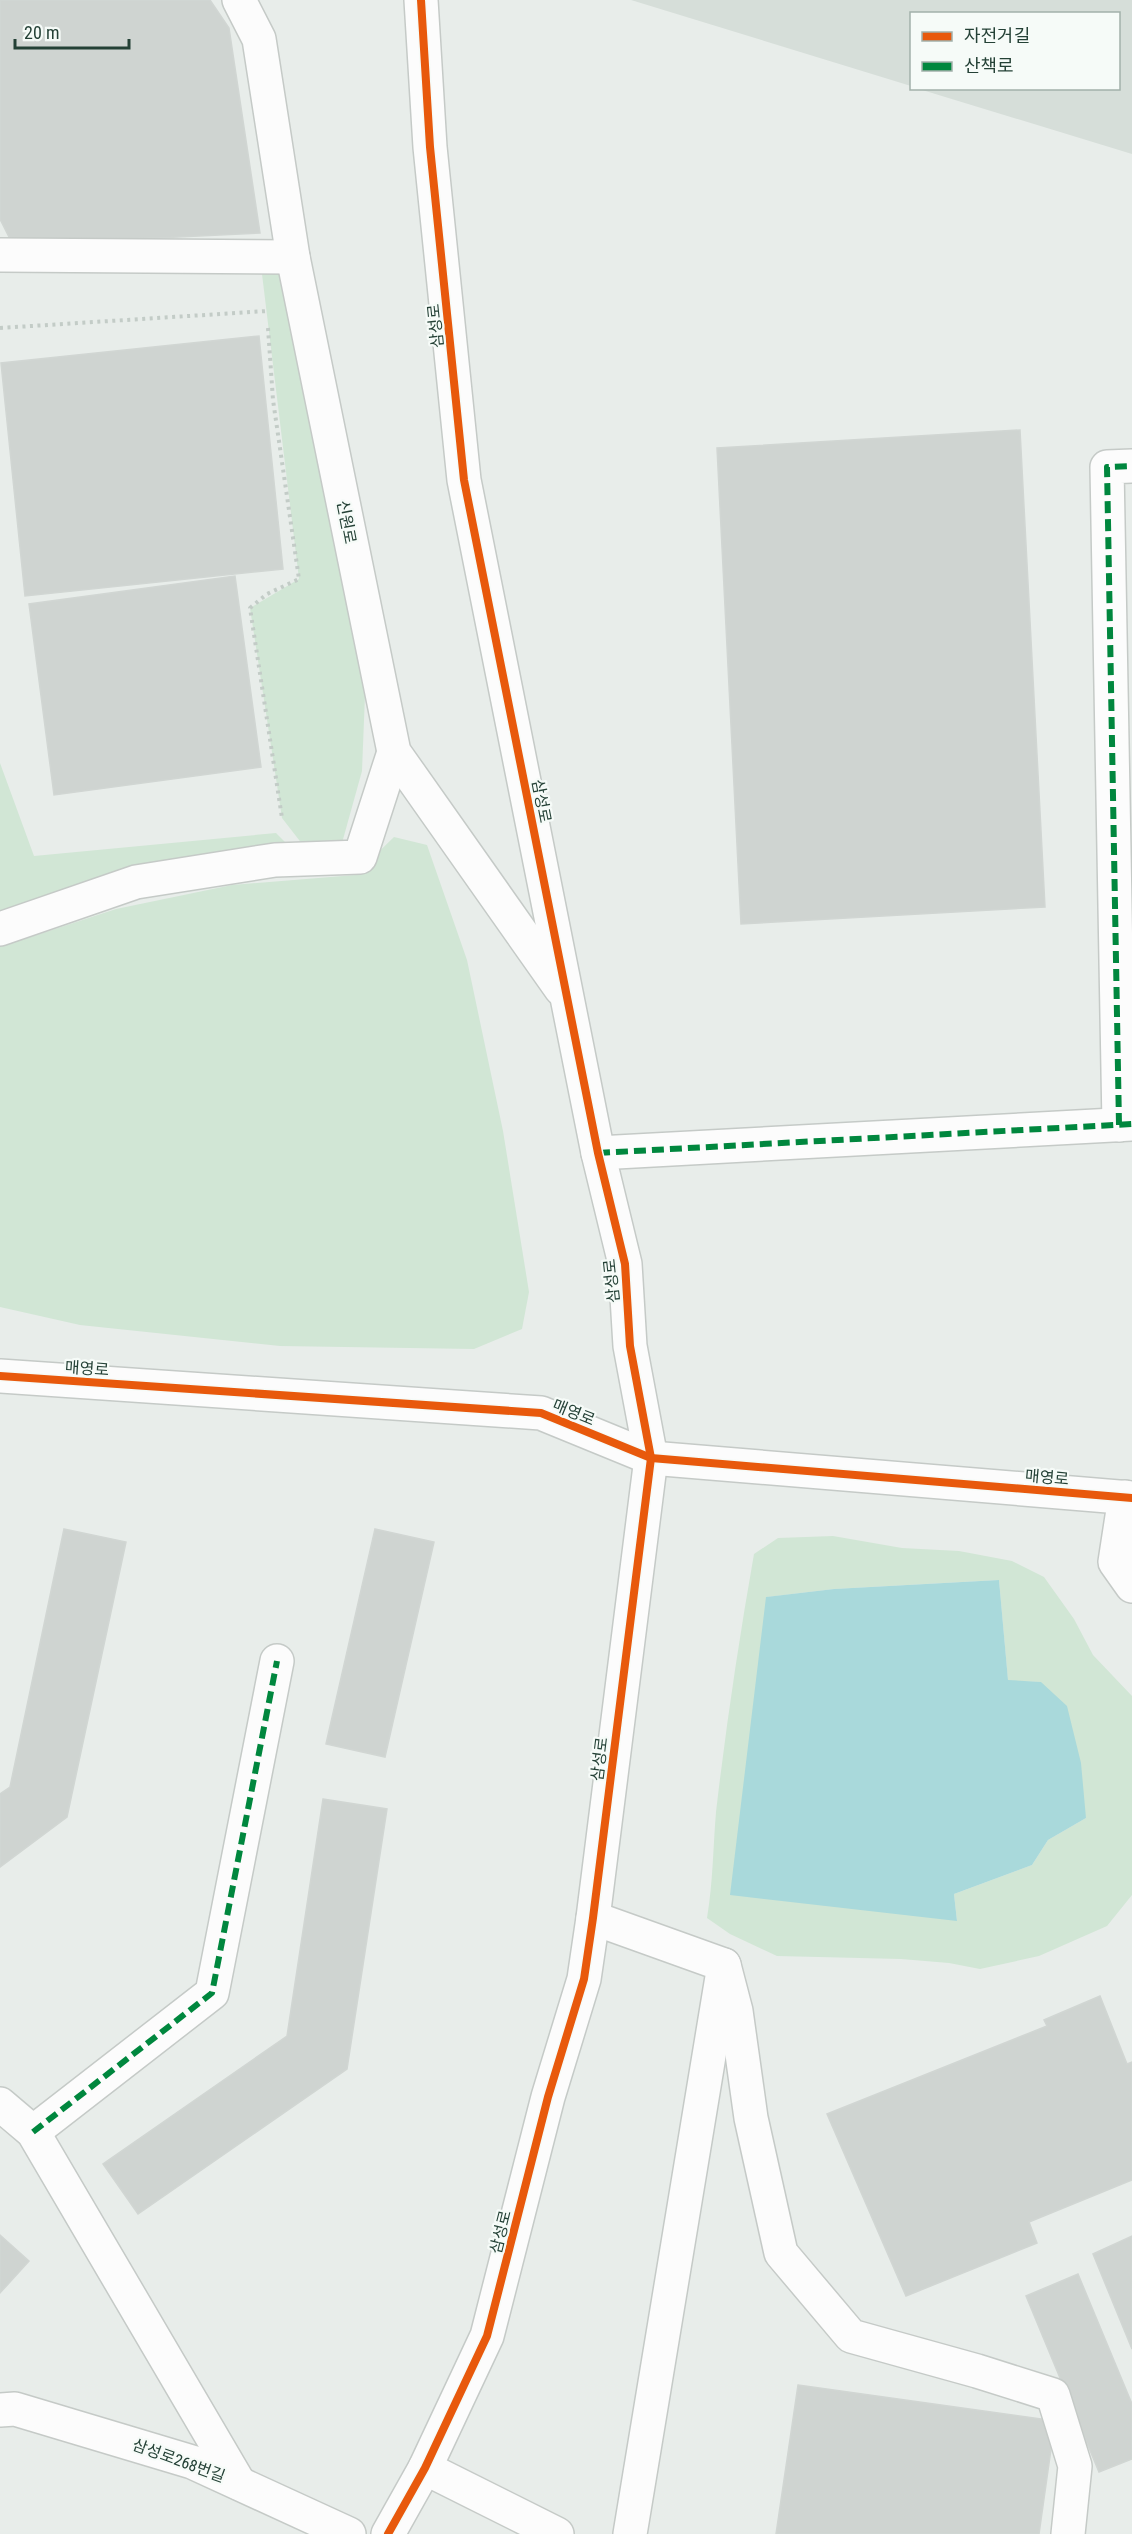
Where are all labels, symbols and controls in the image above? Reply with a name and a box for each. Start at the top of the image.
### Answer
scale bar [15,12,129,50]
legend [910,12,1120,90]
text: 20 m [24,22,59,43]
text: 자전거길 [964,25,1030,46]
text: 산책로 [964,55,1014,76]
street label: 삼성로 [424,303,447,349]
street label: 신원로 [333,499,360,546]
street label: 삼성로 [528,778,555,825]
street label: 삼성로 [600,1258,623,1304]
street label: 매영로 [64,1357,110,1380]
street label: 매영로 [550,1395,598,1430]
street label: 매영로 [1024,1466,1070,1489]
street label: 삼성로 [587,1736,612,1782]
street label: 삼성로 [486,2208,515,2256]
street label: 삼성로268번길 [130,2435,228,2486]

